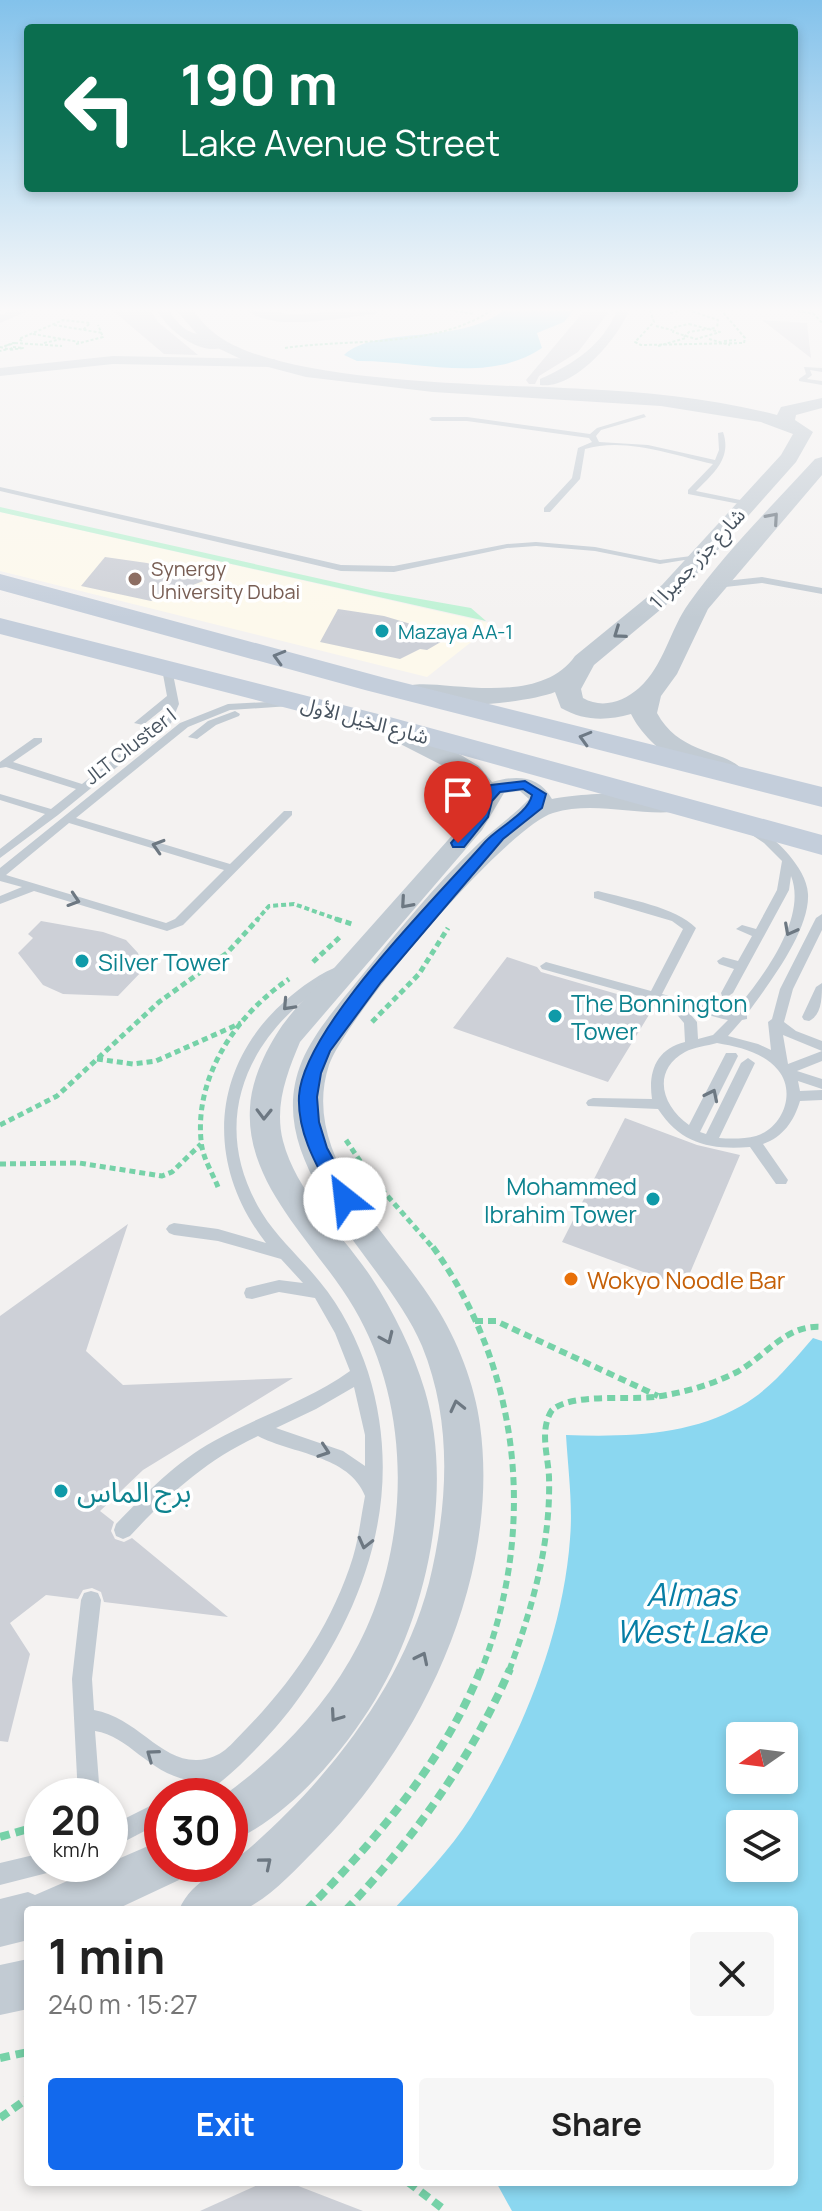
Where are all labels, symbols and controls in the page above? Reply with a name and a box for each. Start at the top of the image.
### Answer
text: 190 m [180,45,338,122]
icon: left [48,56,152,160]
text: Lake Avenue Street [180,118,500,167]
street label: شارع جزر جميرا 1 [643,502,752,616]
one-way arrow [763,513,778,528]
place label: Synergy University Dubai [151,555,300,605]
marker: Synergy University Dubai [126,570,144,588]
place label: Mazaya AA-1 [398,618,513,645]
marker: Mazaya AA-1 [373,622,391,640]
one-way arrow [614,623,628,638]
one-way arrow [273,650,287,667]
street label: شارع الخيل الأول [298,690,432,752]
street label: JLT Cluster I [79,702,181,790]
one-way arrow [578,731,592,747]
pin [424,761,492,843]
icon: arrive [436,773,480,817]
one-way arrow [151,839,165,855]
one-way arrow [67,891,81,907]
one-way arrow [401,894,415,909]
one-way arrow [785,922,800,936]
place label: Silver Tower [98,945,230,978]
marker: Silver Tower [73,952,91,970]
place label: The Bonnington Tower [571,986,747,1047]
one-way arrow [283,996,297,1011]
marker: The Bonnington Tower [546,1007,564,1025]
one-way arrow [702,1089,717,1104]
one-way arrow [255,1108,273,1121]
position arrow [303,1157,387,1241]
place label: Mohammed Ibrahim Tower [484,1169,637,1230]
marker: Mohammed Ibrahim Tower [644,1190,662,1208]
place label: Wokyo Noodle Bar [587,1263,786,1296]
marker: Wokyo Noodle Bar [562,1270,580,1288]
one-way arrow [377,1329,393,1344]
one-way arrow [449,1400,466,1413]
one-way arrow [316,1441,330,1458]
place label: برج الماس [77,1472,191,1513]
marker: برج الماس [52,1482,70,1500]
one-way arrow [358,1536,375,1550]
water label: Almas West Lake [615,1572,769,1653]
one-way arrow [412,1652,428,1667]
one-way arrow [331,1708,346,1722]
north arrow [726,1722,798,1794]
map controls [726,1722,798,1882]
one-way arrow [146,1750,161,1765]
speed limit sign: 30 [144,1778,248,1882]
text: 20 [51,1792,101,1847]
button: layers [726,1810,798,1882]
text: km/h [53,1836,99,1863]
one-way arrow [256,1859,271,1873]
text: 1 min [48,1923,165,1988]
button: close [690,1932,774,2016]
text: 240 m · 15:27 [48,1986,198,2022]
button: Exit [48,2078,403,2170]
button: Share [419,2078,774,2170]

